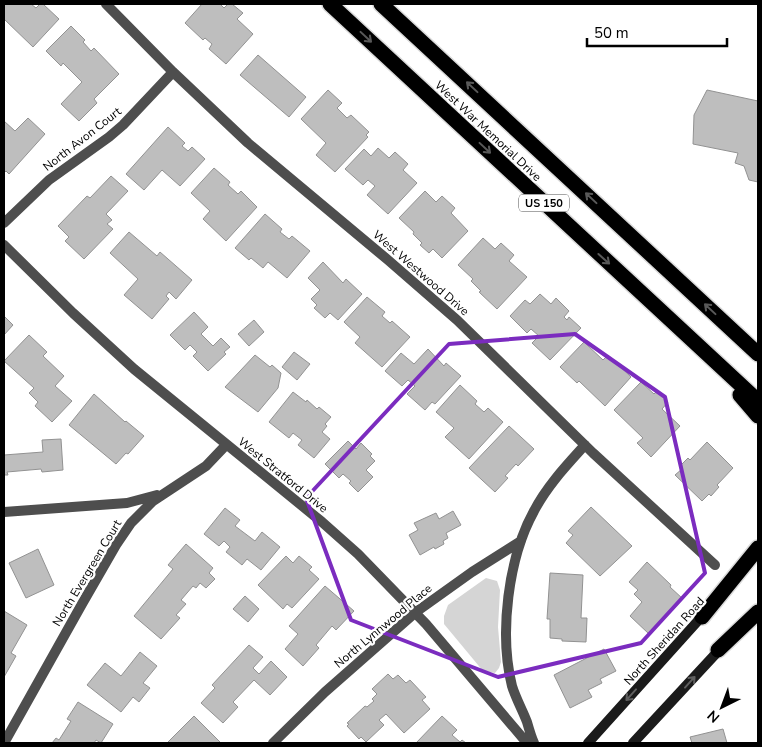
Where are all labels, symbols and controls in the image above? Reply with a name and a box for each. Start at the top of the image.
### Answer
scale bar [587,15,727,47]
text: 50 m [594,23,629,43]
one-way arrow [360,31,372,43]
street label: West War Memorial Drive [431,77,545,185]
one-way arrow [465,82,478,93]
street label: North Avon Court [40,103,125,175]
one-way arrow [478,142,491,154]
one-way arrow [585,192,597,204]
road number: US 150 [519,194,569,212]
street label: West Westwood Drive [369,227,473,319]
one-way arrow [597,253,610,265]
one-way arrow [703,303,716,315]
street label: West Stratford Drive [235,434,331,516]
street label: North Evergreen Court [49,516,126,629]
street label: North Lynnwood Place [331,580,435,672]
street label: North Sheridan Road [620,594,708,688]
one-way arrow [684,675,695,688]
north arrow [697,682,747,732]
one-way arrow [625,688,637,701]
text: N [703,706,724,727]

